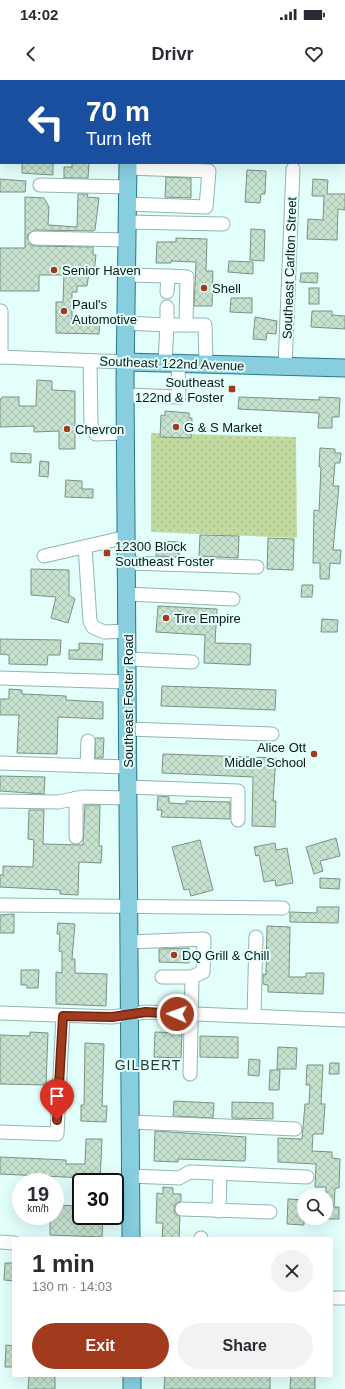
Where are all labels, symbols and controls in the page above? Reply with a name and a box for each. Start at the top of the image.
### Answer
text: 14:02 [20,6,58,23]
icon: back [20,43,42,65]
icon: heart [303,43,325,65]
text: Drivr [151,44,194,64]
icon: left [20,96,72,148]
text: 70 m [86,96,150,127]
text: Turn left [86,129,151,149]
street label: Southeast Carlton Street [280,196,299,339]
place label: Senior Haven [62,263,141,278]
marker: Senior Haven [49,265,59,275]
place label: Shell [212,281,241,296]
marker: Shell [199,283,209,293]
place label: Paul's Automotive [72,297,137,327]
marker: Paul's Automotive [59,306,69,316]
street label: Southeast 122nd Avenue [99,353,245,374]
place label: Southeast 122nd & Foster [135,375,225,405]
marker: Southeast 122nd & Foster [227,384,237,394]
place label: G & S Market [184,420,262,435]
place label: Chevron [75,422,124,437]
marker: G & S Market [171,422,181,432]
marker: Chevron [62,424,72,434]
place label: 12300 Block Southeast Foster [115,539,215,569]
marker: 12300 Block Southeast Foster [102,548,112,558]
place label: Tire Empire [174,611,241,626]
marker: Tire Empire [161,613,171,623]
street label: Southeast Foster Road [121,634,136,768]
place label: Alice Ott Middle School [224,740,306,770]
marker: Alice Ott Middle School [309,749,319,759]
place label: DQ Grill & Chill [182,948,270,963]
marker: DQ Grill & Chill [169,950,179,960]
position arrow [156,993,198,1035]
district label: GILBERT [115,1057,181,1073]
pin [40,1079,74,1120]
icon: arrive [46,1085,68,1107]
speed limit sign: 30 [72,1173,124,1225]
text: 19 [27,1183,49,1205]
map controls [297,1189,333,1225]
button: search [297,1189,333,1225]
text: km/h [27,1203,49,1214]
text: 1 min [32,1250,95,1277]
button: close [271,1250,313,1292]
text: 130 m · 14:03 [32,1279,112,1294]
button: Exit [32,1323,169,1369]
button: Share [177,1323,313,1369]

